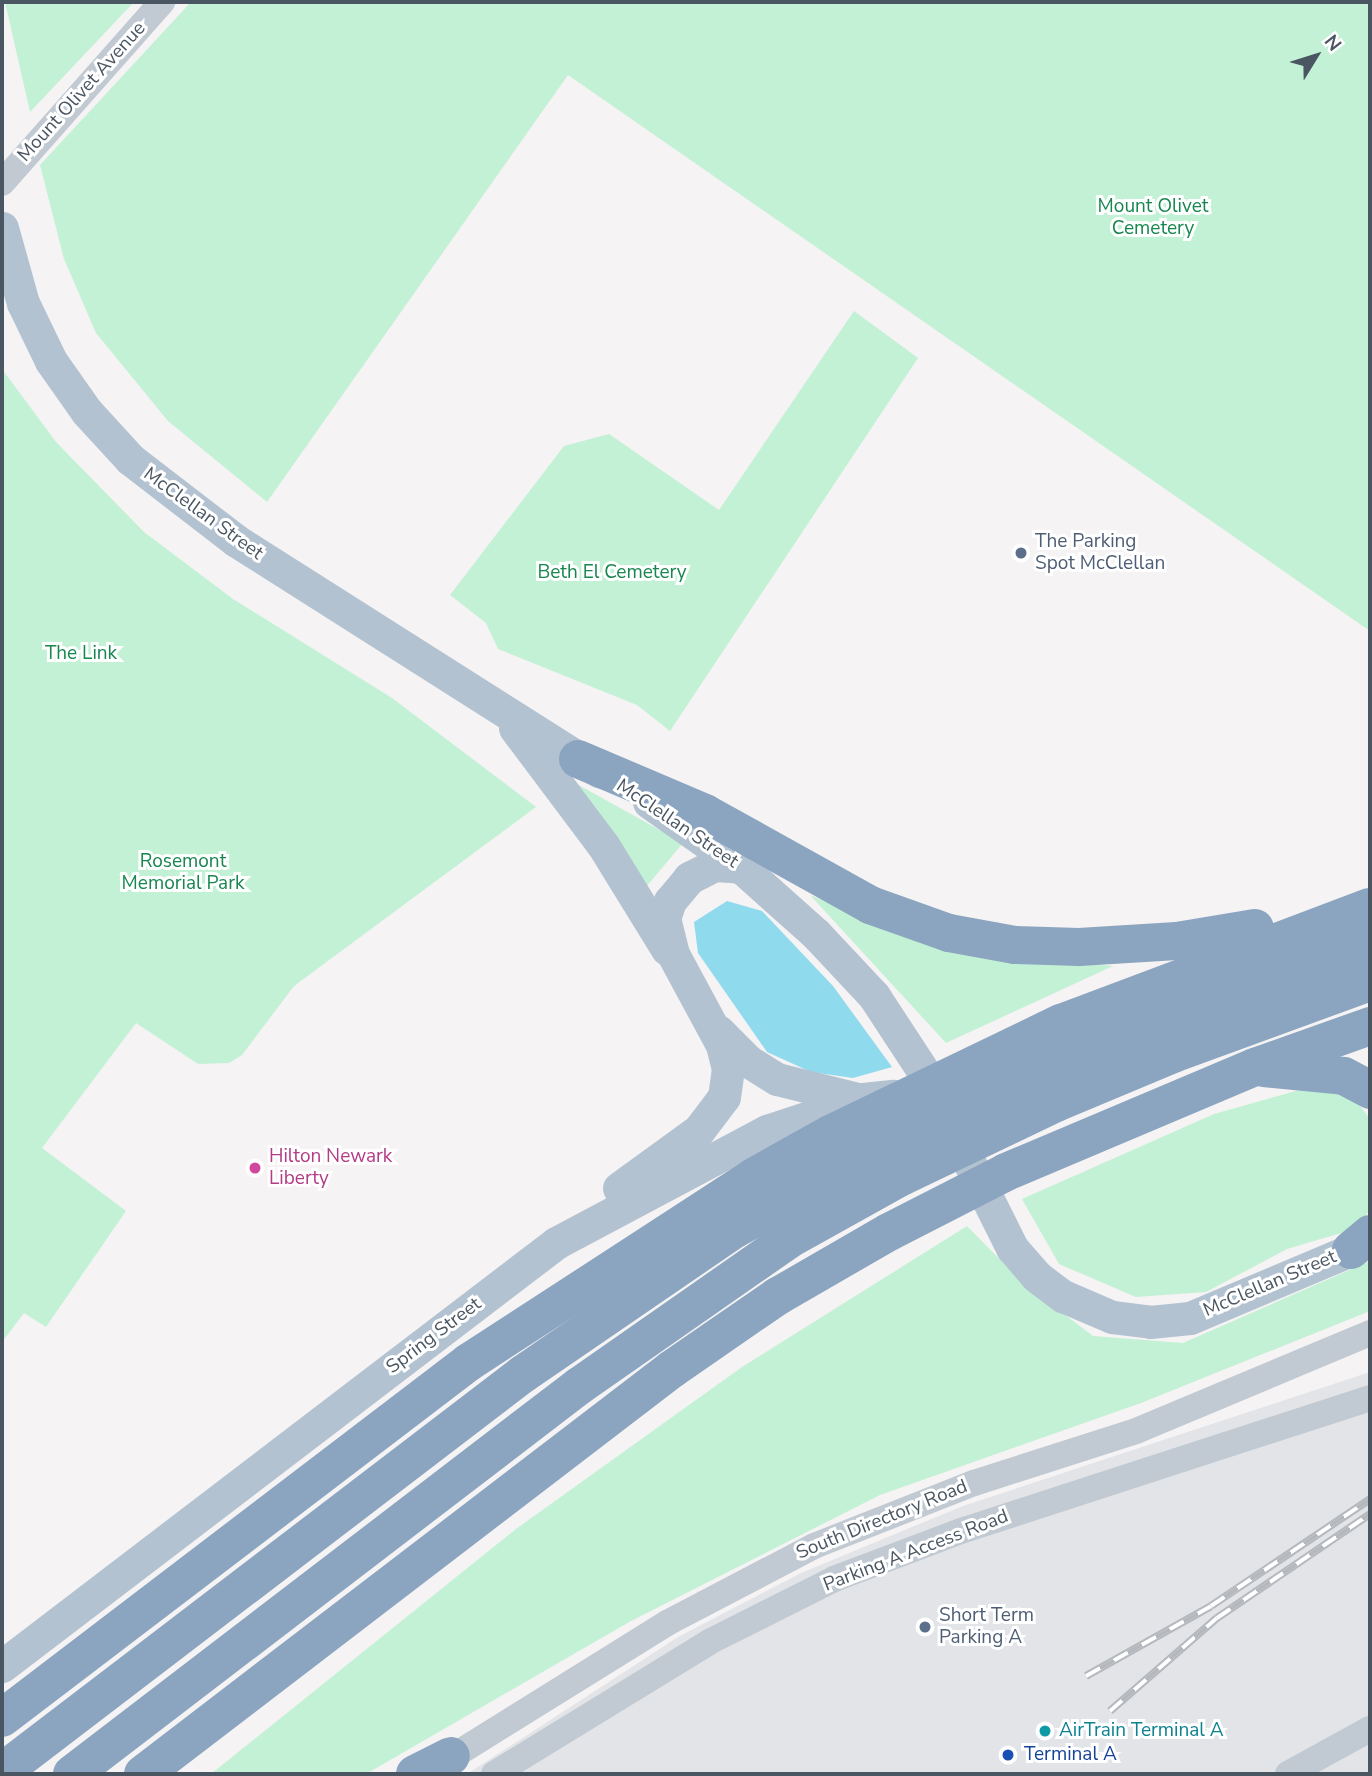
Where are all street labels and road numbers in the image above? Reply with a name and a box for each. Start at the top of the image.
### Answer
street label: Mount Olivet Avenue [13,17,151,167]
street label: McClellan Street [139,463,267,565]
street label: McClellan Street [612,775,742,873]
street label: McClellan Street [1200,1246,1340,1322]
street label: Spring Street [382,1293,486,1379]
street label: South Directory Road [793,1475,971,1565]
street label: Parking A Access Road [820,1505,1012,1597]

